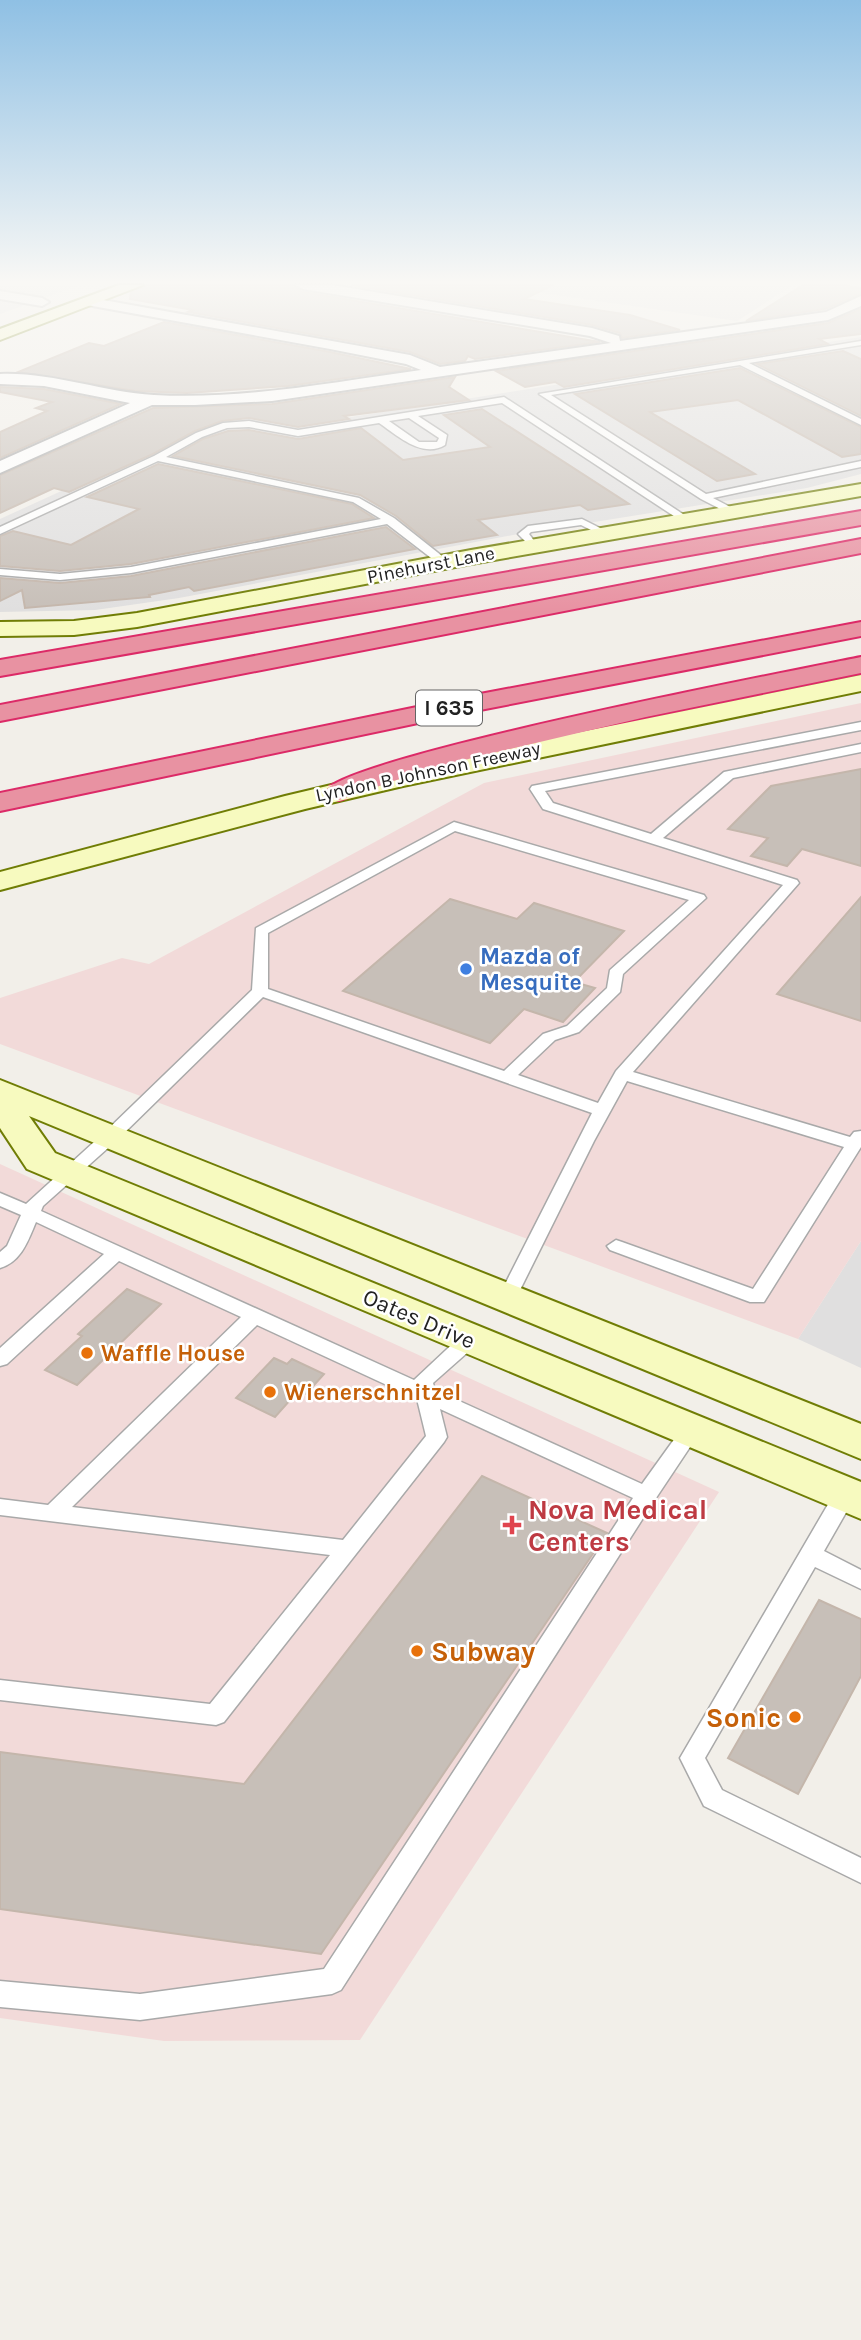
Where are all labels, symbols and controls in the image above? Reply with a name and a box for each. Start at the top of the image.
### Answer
street label: Pinehurst Lane [365,542,497,588]
road number: I 635 [416,690,482,726]
street label: Lyndon B Johnson Freeway [314,737,543,807]
place label: Mazda of Mesquite [480,943,582,996]
marker: Mazda of Mesquite [458,961,474,977]
street label: Oates Drive [359,1283,479,1355]
place label: Waffle House [101,1340,245,1367]
marker: Waffle House [79,1345,95,1361]
place label: Wienerschnitzel [284,1379,461,1406]
marker: Wienerschnitzel [262,1384,278,1400]
place label: Nova Medical Centers [528,1493,707,1558]
marker: Nova Medical Centers [502,1515,522,1535]
place label: Subway [431,1635,535,1668]
marker: Subway [409,1643,425,1659]
place label: Sonic [706,1701,781,1734]
marker: Sonic [787,1709,803,1725]

